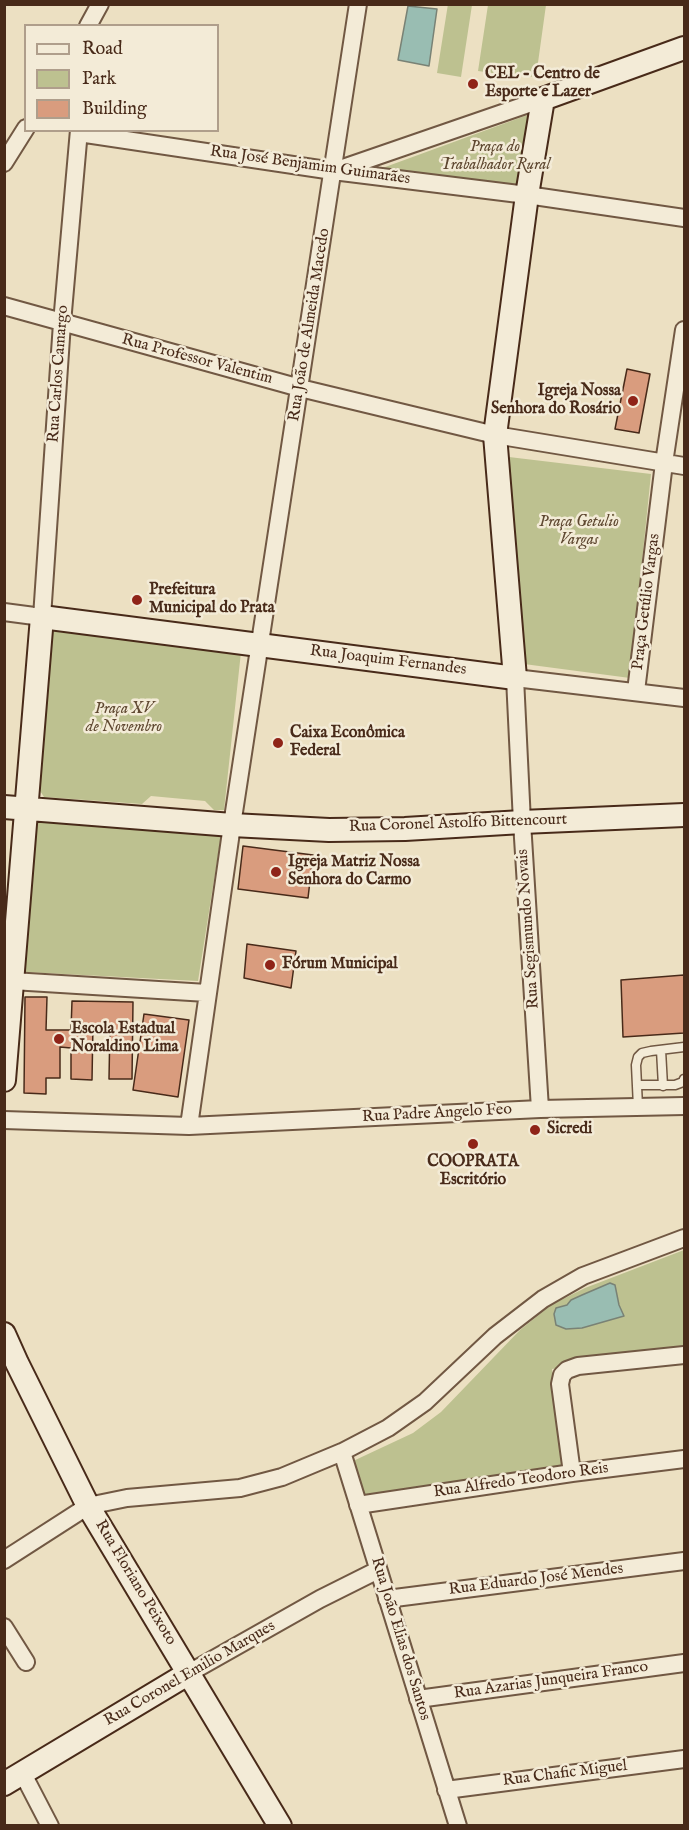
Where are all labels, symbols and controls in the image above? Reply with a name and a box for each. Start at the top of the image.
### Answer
legend [24,24,219,132]
text: Road [82,38,123,61]
place label: CEL - Centro de Esporte e Lazer [485,65,600,103]
text: Park [82,68,116,91]
marker: CEL - Centro de Esporte e Lazer [466,77,480,91]
text: Building [82,98,147,121]
park label: Praça do Trabalhador Rural [440,138,550,176]
street label: Rua José Benjamim Guimarães [209,142,411,190]
street label: Rua João de Almeida Macedo [285,227,335,423]
street label: Rua Carlos Camargo [45,305,73,443]
street label: Rua Professor Valentim [119,331,275,389]
place label: Igreja Nossa Senhora do Rosário [491,382,621,420]
marker: Igreja Nossa Senhora do Rosário [626,394,640,408]
park label: Praça Getulio Vargas [539,513,619,551]
street label: Praça Getúlio Vargas [629,533,665,671]
place label: Prefeitura Municipal do Prata [149,581,275,619]
marker: Prefeitura Municipal do Prata [130,593,144,607]
street label: Rua Joaquim Fernandes [309,642,467,680]
park label: Praça XV de Novembro [86,700,162,738]
place label: Caixa Econômica Federal [290,724,405,762]
marker: Caixa Econômica Federal [271,736,285,750]
street label: Rua Coronel Astolfo Bittencourt [349,811,567,837]
street label: Rua Segismundo Novais [514,848,544,1010]
place label: Igreja Matriz Nossa Senhora do Carmo [288,853,420,891]
marker: Igreja Matriz Nossa Senhora do Carmo [269,865,283,879]
place label: Fórum Municipal [282,955,398,975]
marker: Fórum Municipal [263,958,277,972]
place label: Escola Estadual Noraldino Lima [71,1020,178,1058]
marker: Escola Estadual Noraldino Lima [52,1032,66,1046]
street label: Rua Padre Angelo Feo [362,1100,512,1128]
place label: Sicredi [547,1120,592,1140]
marker: Sicredi [528,1123,542,1137]
marker: COOPRATA Escritório [466,1137,480,1151]
place label: COOPRATA Escritório [427,1153,519,1191]
street label: Rua Alfredo Teodoro Reis [432,1459,610,1503]
street label: Rua Floriano Peixoto [90,1517,180,1649]
street label: Rua João Elias dos Santos [366,1555,434,1723]
street label: Rua Eduardo José Mendes [448,1560,624,1600]
street label: Rua Coronel Emilio Marques [101,1617,279,1731]
street label: Rua Azarias Junqueira Franco [453,1658,649,1704]
street label: Rua Chafic Miguel [502,1757,628,1791]

